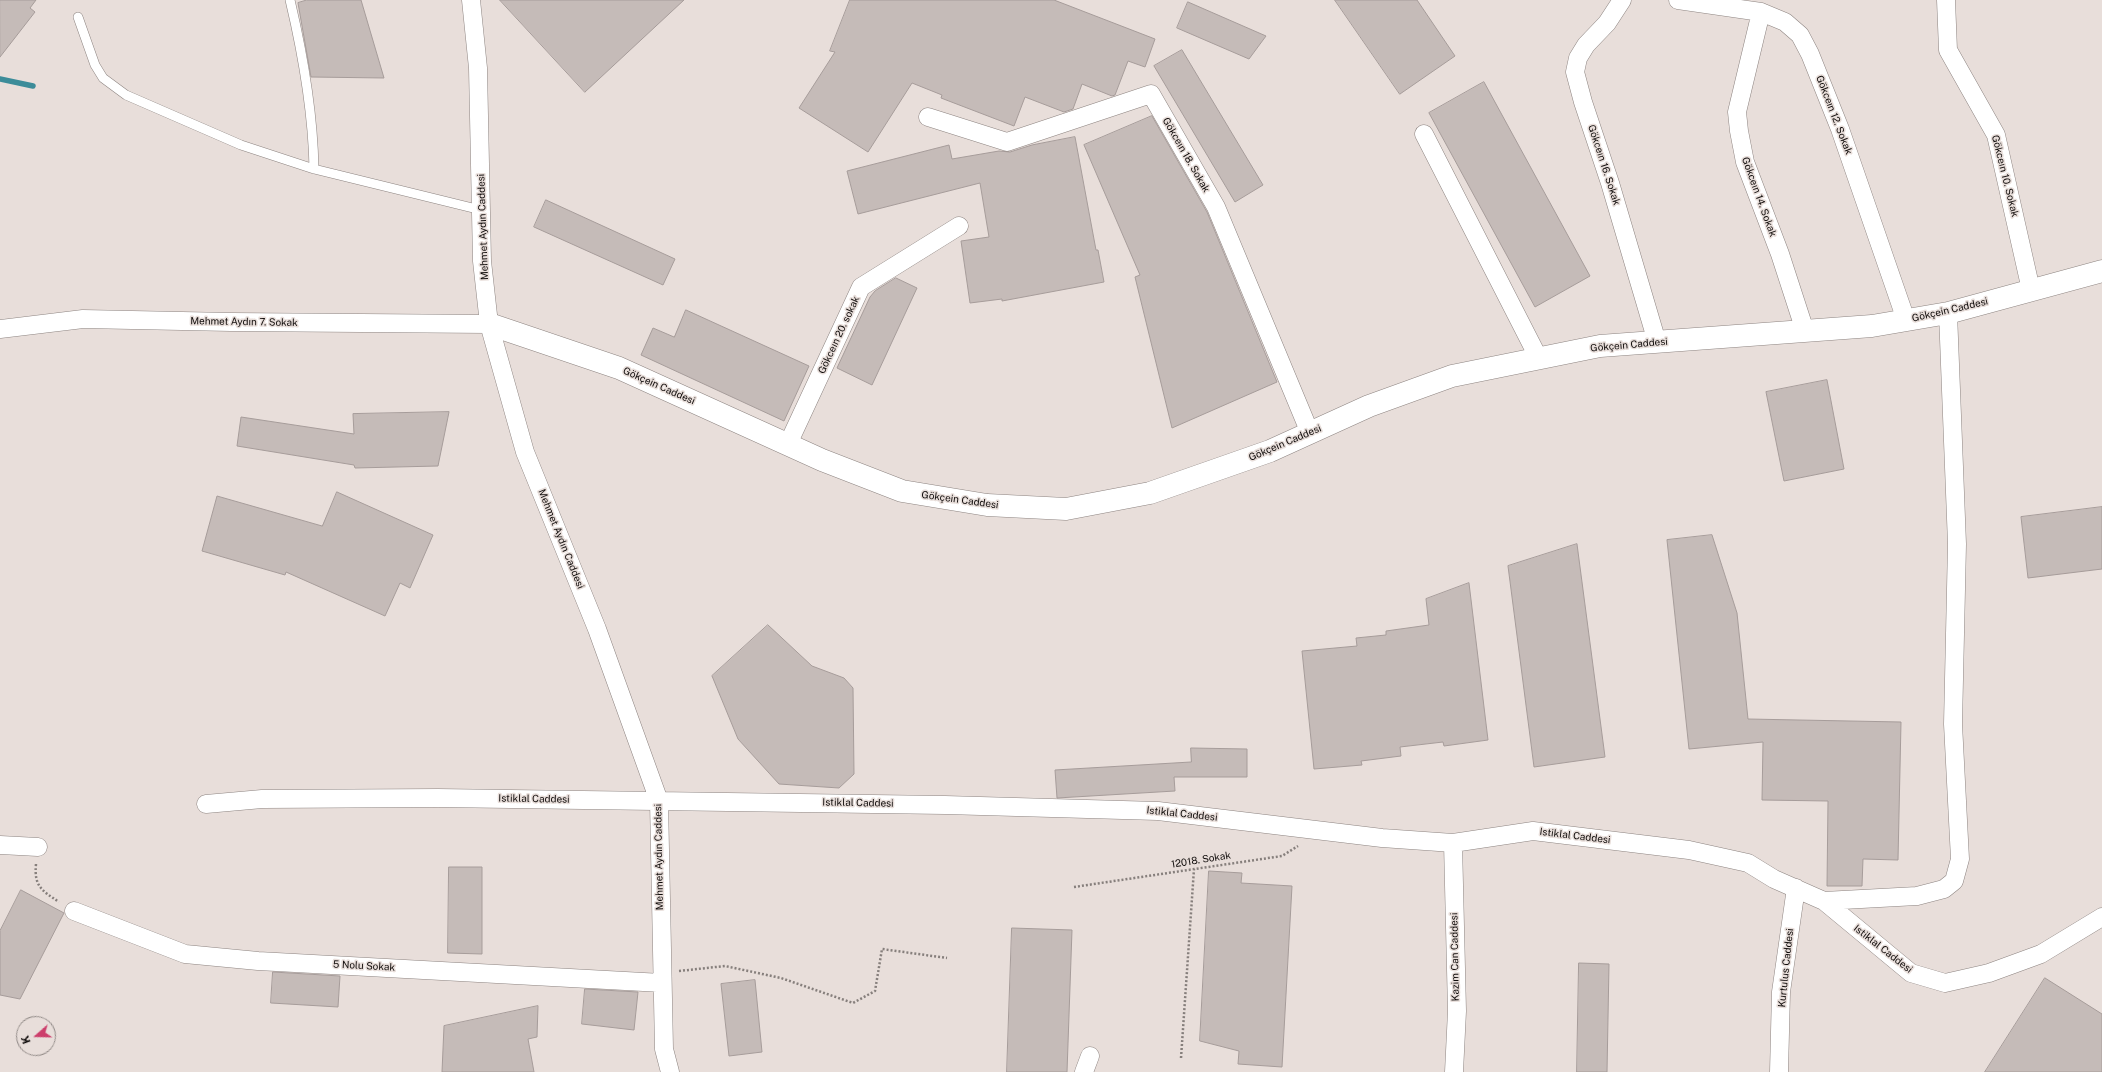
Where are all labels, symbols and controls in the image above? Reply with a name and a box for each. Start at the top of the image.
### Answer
street label: Gökceın 12. Sokak [1813,74,1855,156]
street label: Gökceın 18. Sokak [1160,115,1212,195]
street label: Gökceın 16. Sokak [1585,123,1623,207]
street label: Gökceın 10. Sokak [1989,134,2021,218]
street label: Gökceın 14. Sokak [1739,155,1779,239]
street label: Mehmet Aydın Caddesi [475,174,491,280]
street label: Gökceın 20. sokak [816,294,862,376]
street label: Gökçein Caddesi [1911,295,1989,325]
street label: Mehmet Aydın 7. Sokak [190,315,298,329]
street label: Gökçein Caddesi [1590,336,1668,354]
street label: Gökçein Caddesi [621,365,697,407]
street label: Gökçein Caddesi [1247,422,1323,464]
street label: Mehmet Aydın Caddesi [535,487,587,591]
street label: Gökçein Caddesi [921,489,999,511]
street label: Istiklal Caddesi [498,792,570,806]
street label: Istiklal Caddesi [822,796,894,810]
street label: Mehmet Aydın Caddesi [652,804,666,910]
street label: Istiklal Caddesi [1146,804,1218,824]
street label: Istiklal Caddesi [1539,826,1611,846]
street label: 12018. Sokak [1170,849,1232,871]
street label: Kazim Can Caddesi [1448,913,1462,1001]
street label: Istiklal Caddesi [1851,922,1915,976]
street label: Kurtulus Caddesi [1776,928,1796,1008]
street label: 5 Nolu Sokak [333,958,395,974]
north arrow [16,1016,56,1056]
text: K [19,1034,33,1046]

